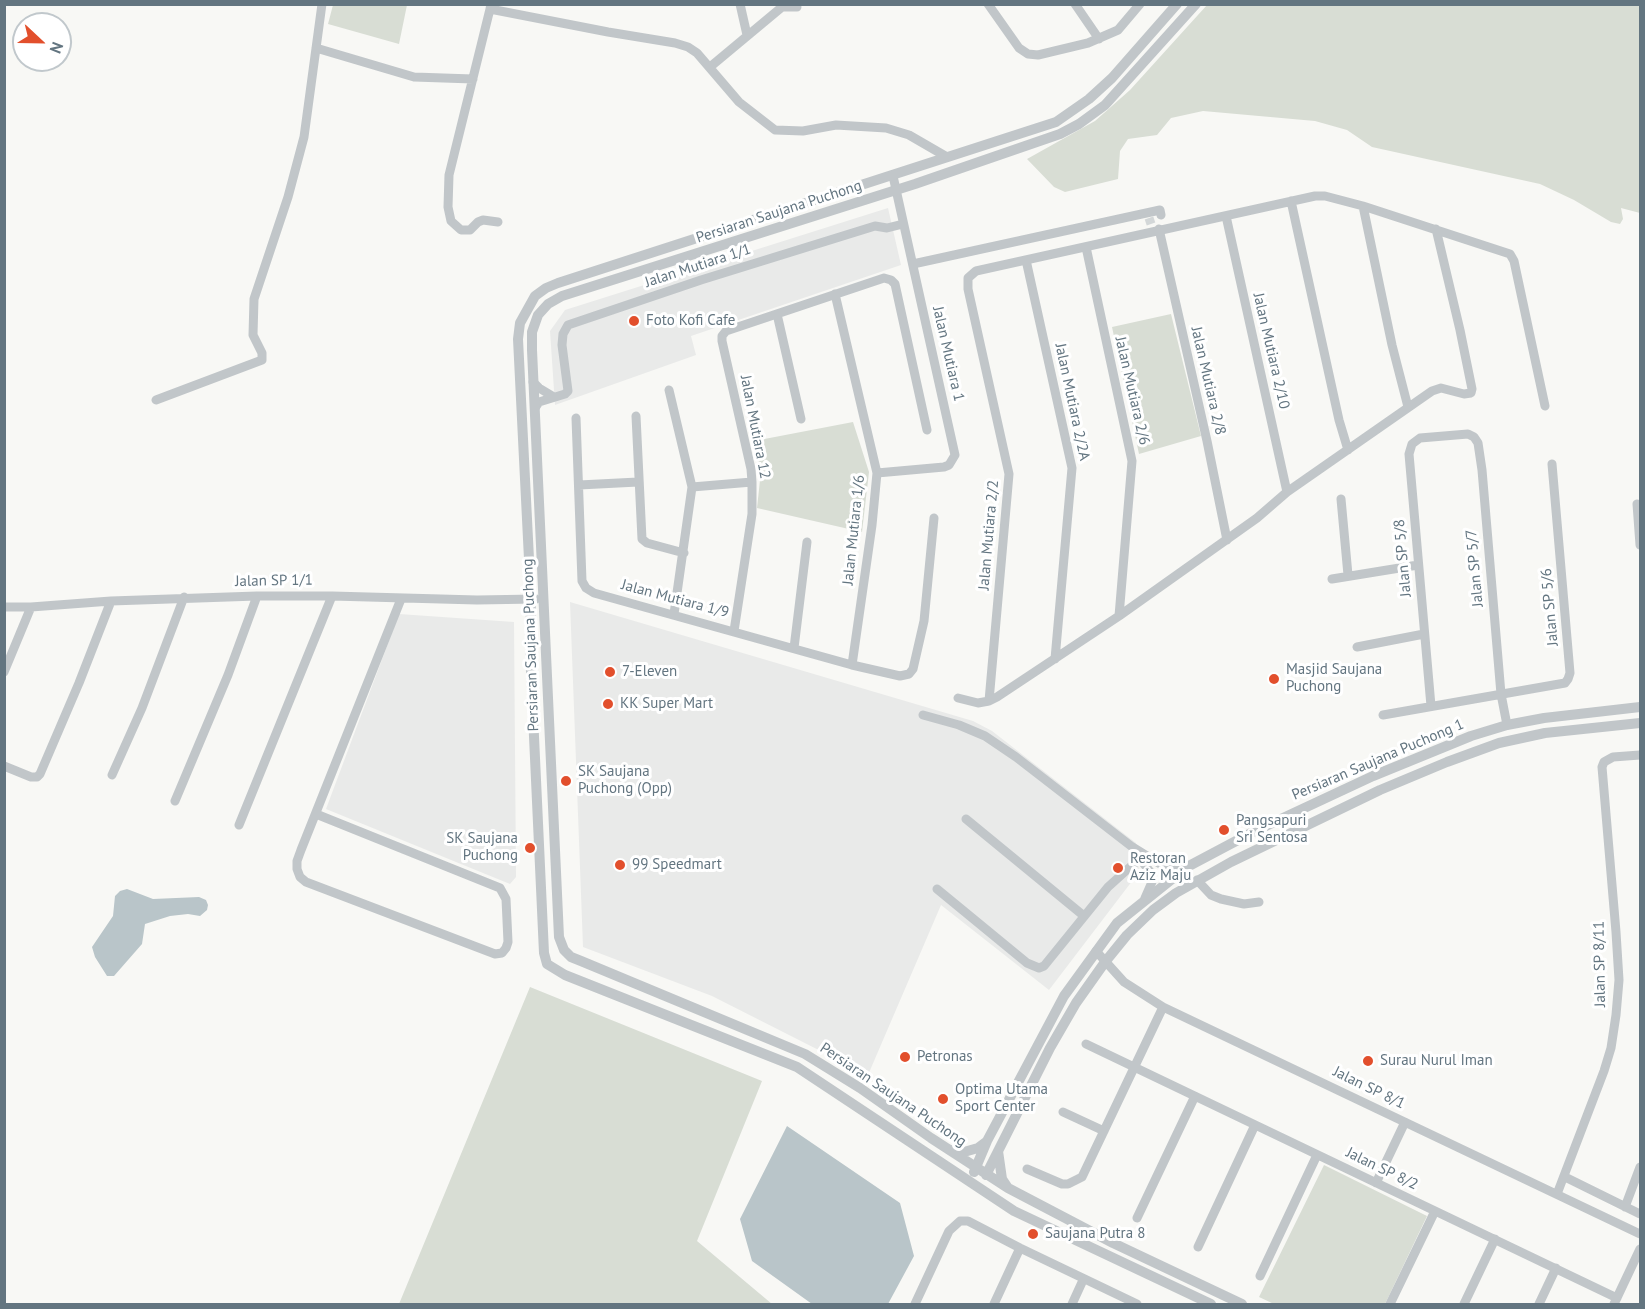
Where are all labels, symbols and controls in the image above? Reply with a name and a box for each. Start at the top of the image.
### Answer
north arrow [12,12,72,72]
text: N [46,39,68,57]
street label: Persiaran Saujana Puchong [694,177,864,247]
street label: Jalan Mutiara 1/1 [643,240,753,292]
street label: Jalan Mutiara 2/10 [1249,291,1293,411]
street label: Jalan Mutiara 1 [928,305,968,403]
place label: Foto Kofi Cafe [646,312,735,330]
marker: Foto Kofi Cafe [627,314,641,328]
street label: Jalan Mutiara 2/8 [1187,325,1229,437]
street label: Jalan Mutiara 2/6 [1111,335,1153,447]
street label: Jalan Mutiara 2/2A [1051,342,1093,462]
street label: Jalan Mutiara 12 [736,374,774,480]
street label: Jalan Mutiara 1/6 [839,474,869,586]
street label: Jalan Mutiara 2/2 [975,479,1003,591]
street label: Jalan SP 5/8 [1391,518,1415,598]
street label: Jalan SP 5/7 [1463,528,1487,608]
street label: Persiaran Saujana Puchong [519,558,543,732]
street label: Jalan SP 5/6 [1538,567,1562,647]
street label: Jalan SP 1/1 [235,571,313,591]
street label: Jalan Mutiara 1/9 [619,576,731,622]
place label: Masjid Saujana Puchong [1286,661,1382,696]
place label: 7-Eleven [622,663,677,681]
marker: 7-Eleven [603,665,617,679]
marker: Masjid Saujana Puchong [1267,672,1281,686]
place label: KK Super Mart [620,695,713,713]
marker: KK Super Mart [601,697,615,711]
street label: Persiaran Saujana Puchong 1 [1289,716,1467,804]
place label: SK Saujana Puchong (Opp) [578,763,672,798]
marker: SK Saujana Puchong (Opp) [559,774,573,788]
place label: Pangsapuri Sri Sentosa [1236,812,1308,847]
marker: Pangsapuri Sri Sentosa [1217,823,1231,837]
place label: SK Saujana Puchong [446,830,518,865]
marker: SK Saujana Puchong [523,841,537,855]
place label: Restoran Aziz Maju [1130,850,1191,885]
place label: 99 Speedmart [632,856,722,874]
marker: 99 Speedmart [613,858,627,872]
marker: Restoran Aziz Maju [1111,861,1125,875]
street label: Jalan SP 8/11 [1590,921,1610,1007]
street label: Persiaran Saujana Puchong [816,1039,970,1151]
place label: Petronas [917,1048,973,1066]
marker: Petronas [898,1050,912,1064]
place label: Surau Nurul Iman [1380,1052,1493,1070]
marker: Surau Nurul Iman [1361,1054,1375,1068]
street label: Jalan SP 8/1 [1330,1063,1408,1113]
place label: Optima Utama Sport Center [955,1081,1048,1116]
marker: Optima Utama Sport Center [936,1092,950,1106]
street label: Jalan SP 8/2 [1343,1144,1421,1194]
place label: Saujana Putra 8 [1045,1225,1145,1243]
marker: Saujana Putra 8 [1026,1227,1040,1241]

